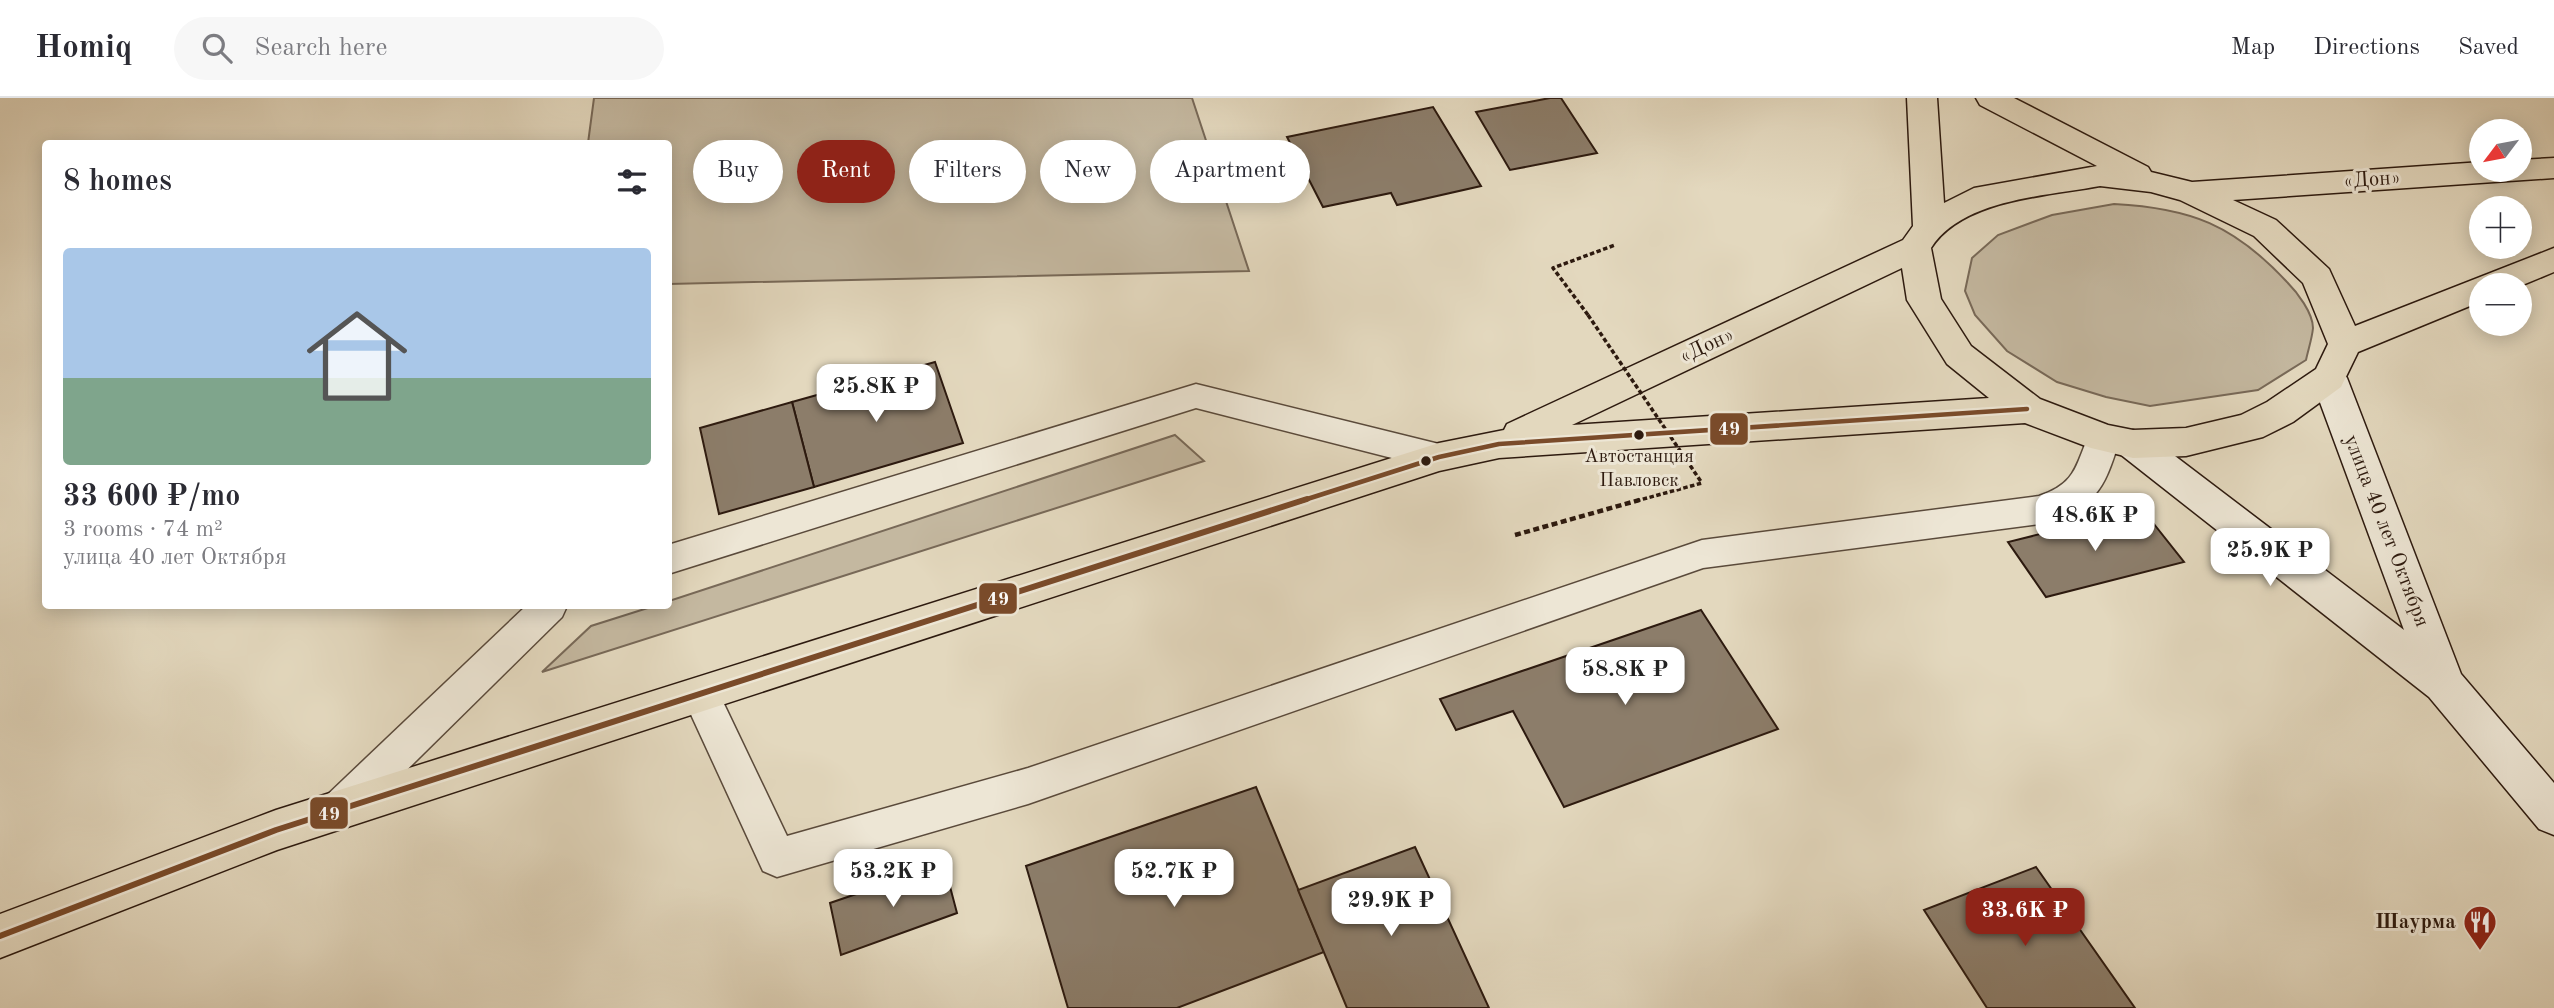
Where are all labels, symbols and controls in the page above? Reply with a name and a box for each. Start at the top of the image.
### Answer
search box [174,17,664,80]
icon: search [198,29,236,67]
text: Homiq [35,32,132,65]
text: Search here [254,35,387,61]
text: Map [2231,36,2275,60]
text: Directions [2313,36,2420,60]
text: Saved [2458,36,2519,60]
north arrow [2469,119,2532,182]
map controls [2469,119,2532,336]
chip: Buy [693,140,783,203]
chip: Rent [797,140,895,203]
chip: Filters [909,140,1026,203]
chip: New [1040,140,1136,203]
chip: Apartment [1150,140,1310,203]
icon: filters [613,163,651,201]
text: 8 homes [63,167,172,197]
street label: «Дон» [2343,168,2401,192]
button: + [2469,196,2532,259]
button: − [2469,273,2532,336]
icon: home [294,293,420,419]
street label: «Дон» [1676,324,1738,368]
pin: 25.8K ₽ [811,364,941,424]
text: 25.8K ₽ [833,375,919,398]
line badge: 49 [1709,412,1749,446]
text: 49 [1718,421,1740,440]
marker: Автостанция Павловск [1632,428,1646,442]
street label: улица 40 лет Октября [2340,432,2432,630]
place label: Автостанция Павловск [1584,448,1694,491]
unlabelled marker [1419,454,1433,468]
text: 33 600 ₽/mo [63,482,240,512]
pin: 48.6K ₽ [2030,494,2160,553]
text: 48.6K ₽ [2052,504,2138,527]
text: 3 rooms · 74 m² [63,518,223,541]
pin: 25.9K ₽ [2205,528,2335,588]
text: 25.9K ₽ [2227,539,2313,562]
text: улица 40 лет Октября [63,546,287,569]
line badge: 49 [978,582,1018,615]
text: 49 [987,591,1009,610]
pin: 58.8K ₽ [1560,648,1690,707]
text: 58.8K ₽ [1582,658,1668,681]
line badge: 49 [309,796,349,830]
text: 49 [318,806,340,825]
pin: 53.2K ₽ [828,850,958,909]
pin: 52.7K ₽ [1109,850,1239,909]
text: 53.2K ₽ [850,860,936,883]
text: 52.7K ₽ [1131,860,1217,883]
pin: 29.9K ₽ [1326,878,1456,938]
pin: 33.6K ₽ [1960,888,2090,948]
text: 29.9K ₽ [1348,889,1434,912]
text: 33.6K ₽ [1982,899,2068,922]
restaurant icon: Шаурма [2461,903,2499,952]
place label: Шаурма [2375,912,2456,933]

